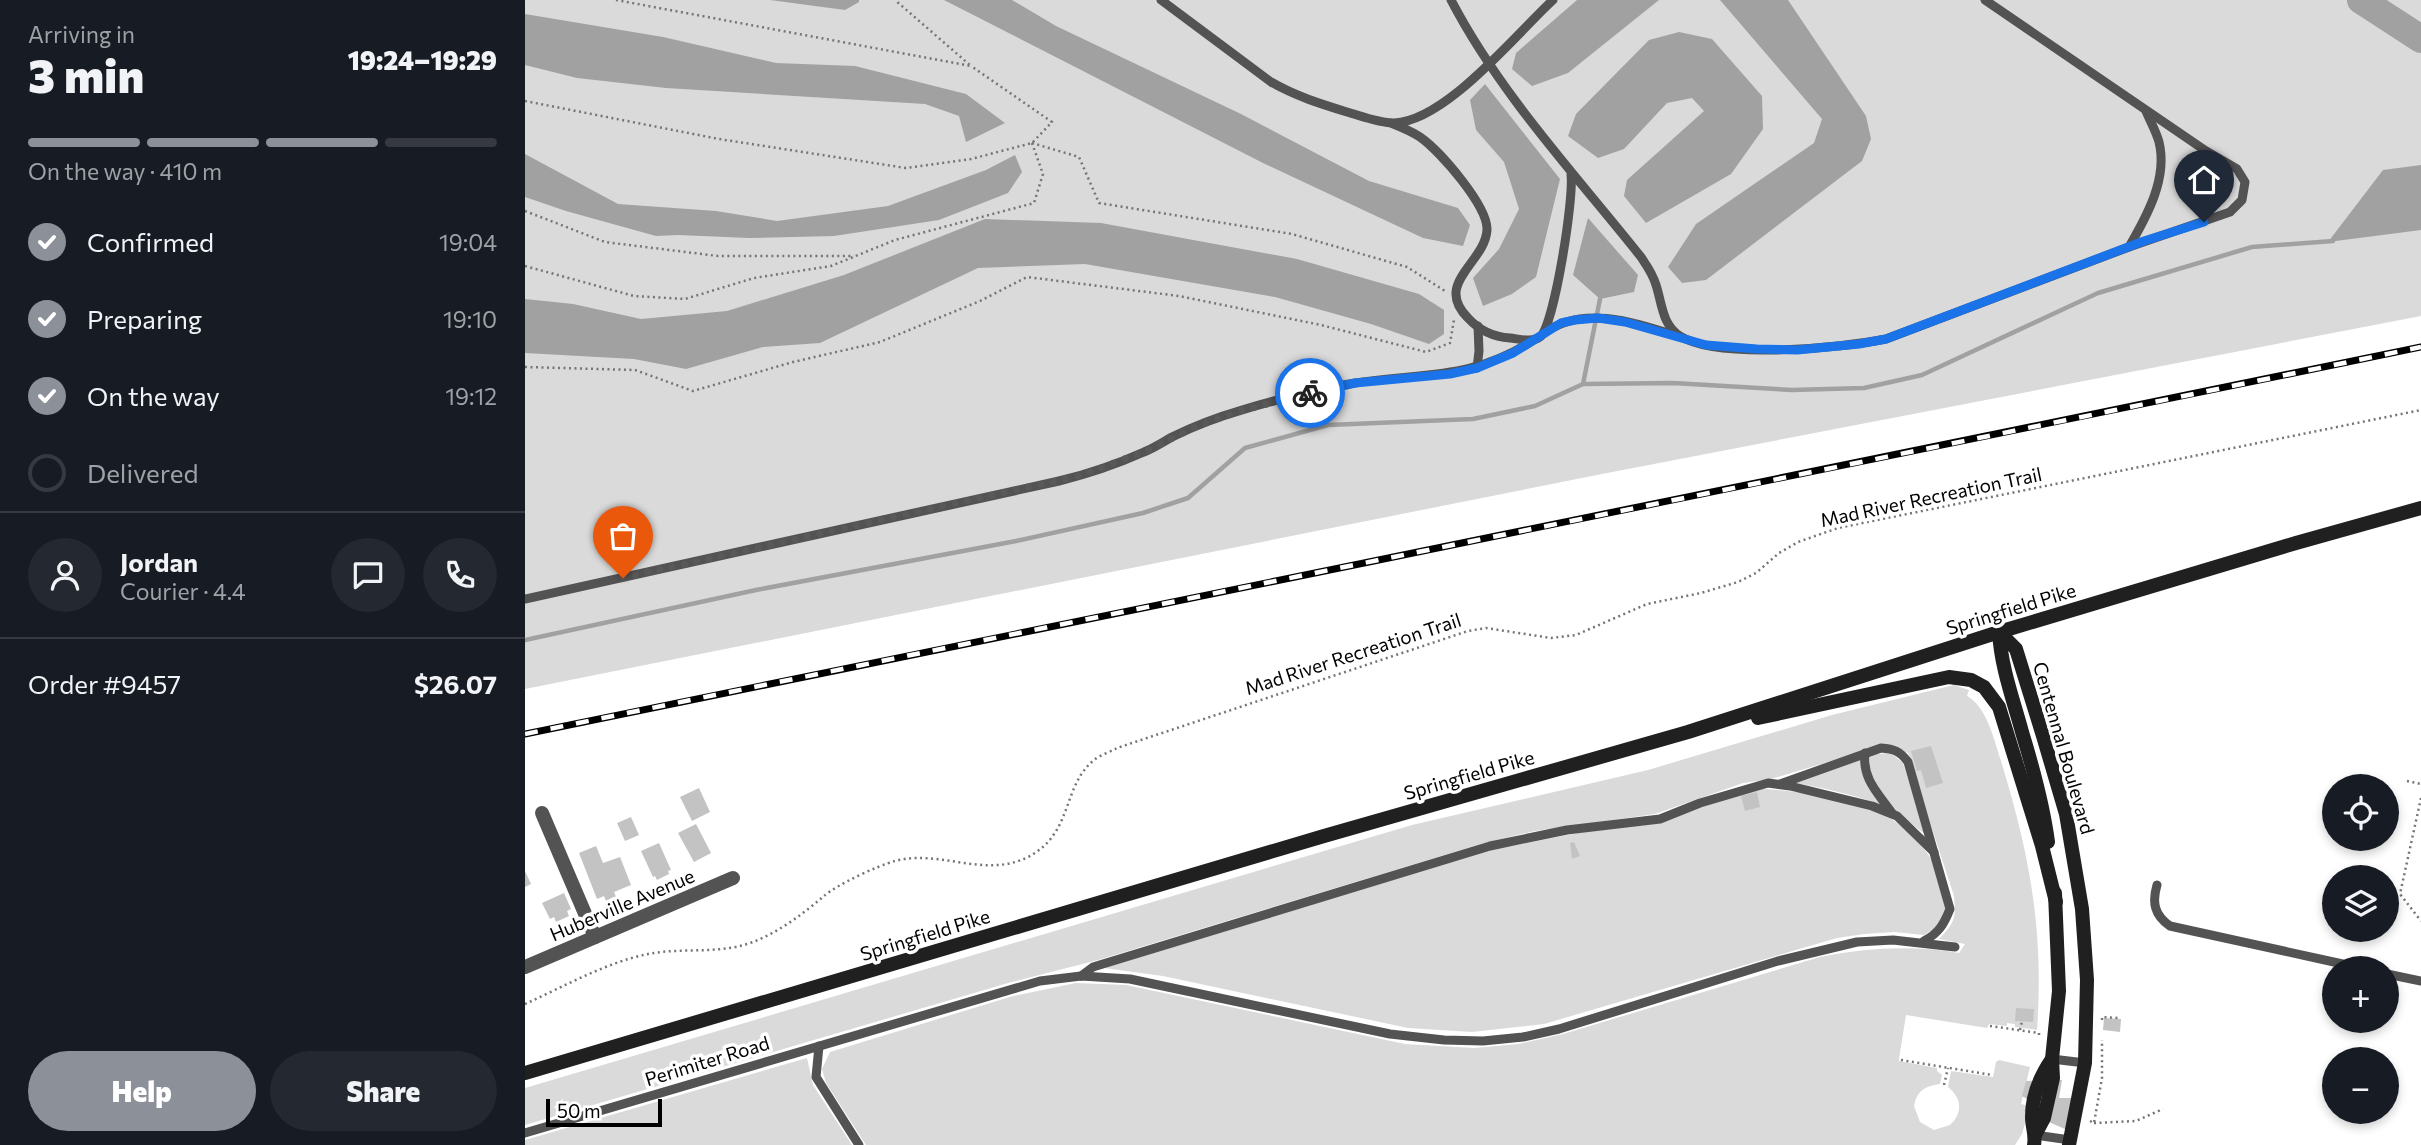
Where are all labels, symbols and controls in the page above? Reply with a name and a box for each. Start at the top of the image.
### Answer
text: Arriving in [28,20,135,48]
text: 19:24–19:29 [348,44,497,75]
text: 3 min [28,46,144,102]
pin [2174,150,2234,222]
text: On the way · 410 m [28,157,222,185]
icon: home [2185,161,2223,199]
icon: check [28,223,66,261]
text: Confirmed [87,226,214,257]
text: 19:04 [439,228,497,256]
icon: check [28,300,66,338]
text: Preparing [87,303,202,334]
text: 19:10 [443,305,497,333]
courier [1275,358,1345,428]
icon: bike [1291,374,1329,412]
icon: check [28,377,66,415]
text: On the way [87,380,220,411]
text: 19:12 [445,382,497,410]
text: Delivered [87,457,198,488]
street label: Mad River Recreation Trail [1818,462,2044,531]
pin [593,506,653,578]
icon: bag [604,517,642,555]
button: person [28,538,102,612]
button: chat [331,538,405,612]
button: phone [423,538,497,612]
text: Jordan [120,546,198,577]
text: Courier · 4.4 [120,577,246,605]
street label: Springfield Pike [1943,578,2079,639]
street label: Mad River Recreation Trail [1242,608,1464,699]
street label: Centennal Boulevard [2029,659,2100,837]
text: Order #9457 [28,668,181,699]
text: $26.07 [414,668,497,699]
street label: Springfield Pike [1401,745,1537,804]
map controls [2322,774,2399,1124]
button: locate [2322,774,2399,851]
street label: Huberville Avenue [546,864,698,945]
button: layers [2322,865,2399,942]
street label: Springfield Pike [857,904,993,965]
button: + [2322,956,2399,1033]
street label: Perimiter Road [642,1031,772,1090]
button: − [2322,1047,2399,1124]
button: Help [28,1051,256,1131]
button: Share [270,1051,497,1131]
scale bar [546,1096,661,1128]
text: 50 m [557,1099,601,1122]

